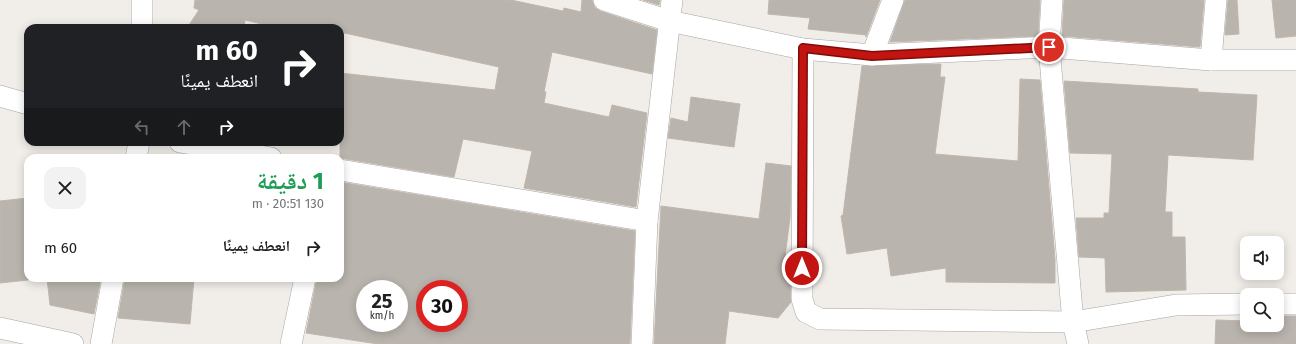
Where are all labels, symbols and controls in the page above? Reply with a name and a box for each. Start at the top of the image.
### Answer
pin [1032,30,1066,64]
text: 60 m [196,34,258,67]
icon: arrive [1038,36,1060,58]
icon: right [272,40,324,92]
text: انعطف يمينًا [181,70,258,92]
icon: left [131,116,153,138]
icon: ahead [173,116,195,138]
icon: right [215,116,237,138]
button: close [44,167,86,209]
text: 1 دقيقة [257,167,324,195]
text: 130 m · 20:51 [252,196,324,211]
map controls [1240,236,1284,332]
button: sound [1240,236,1284,280]
text: انعطف يمينًا [223,237,290,255]
icon: right [302,237,324,259]
text: 60 m [44,239,77,257]
position arrow [781,247,823,289]
speed limit sign: 30 [416,280,468,332]
button: search [1240,288,1284,332]
text: 25 [371,289,393,313]
text: km/h [370,310,394,322]

